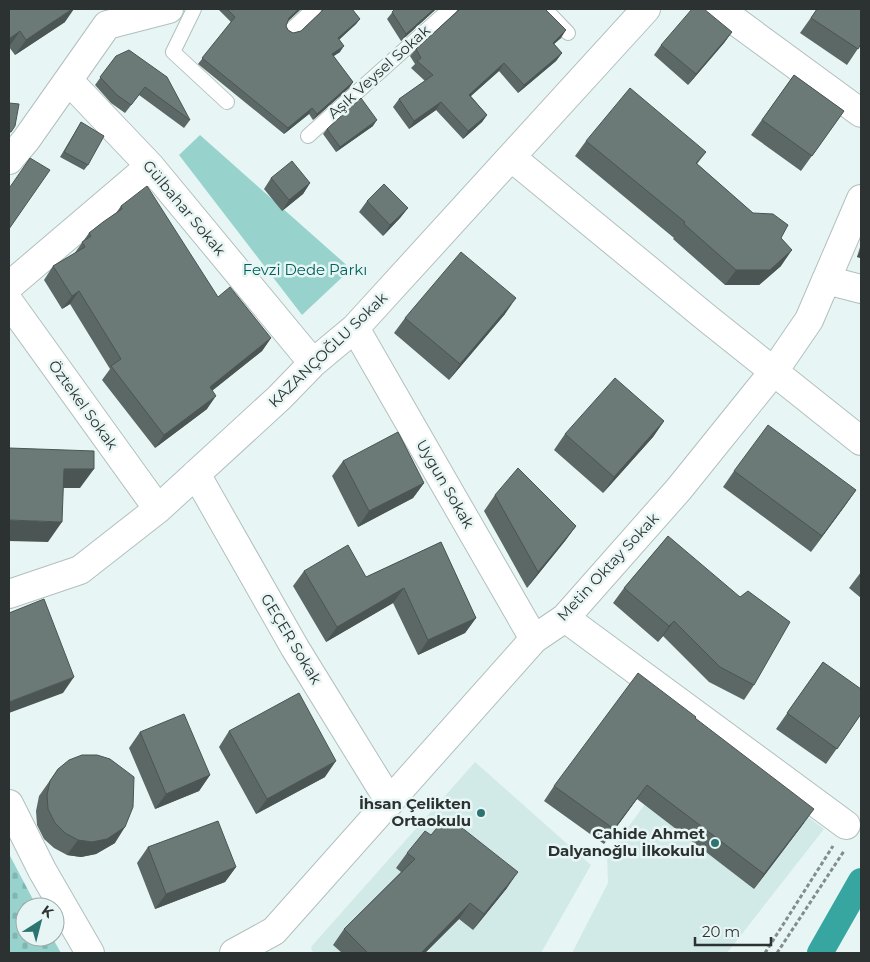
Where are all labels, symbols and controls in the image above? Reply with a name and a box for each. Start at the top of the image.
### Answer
street label: Aşık Veysel Sokak [324,21,434,123]
street label: Gülbahar Sokak [139,156,230,259]
park label: Fevzi Dede Parkı [243,260,367,279]
street label: KAZANÇOĞLU Sokak [264,288,391,411]
street label: Öztekel Sokak [45,356,122,453]
street label: Uygun Sokak [412,436,479,532]
street label: Metin Oktay Sokak [553,509,663,625]
street label: GEÇER Sokak [257,590,326,688]
place label: İhsan Çelikten Ortaokulu [359,794,471,830]
marker: İhsan Çelikten Ortaokulu [475,807,487,819]
place label: Cahide Ahmet Dalyanoğlu İlkokulu [548,824,705,860]
marker: Cahide Ahmet Dalyanoğlu İlkokulu [709,837,721,849]
north arrow [15,897,65,947]
text: K [38,901,58,922]
scale bar [695,914,771,946]
text: 20 m [702,922,740,941]

